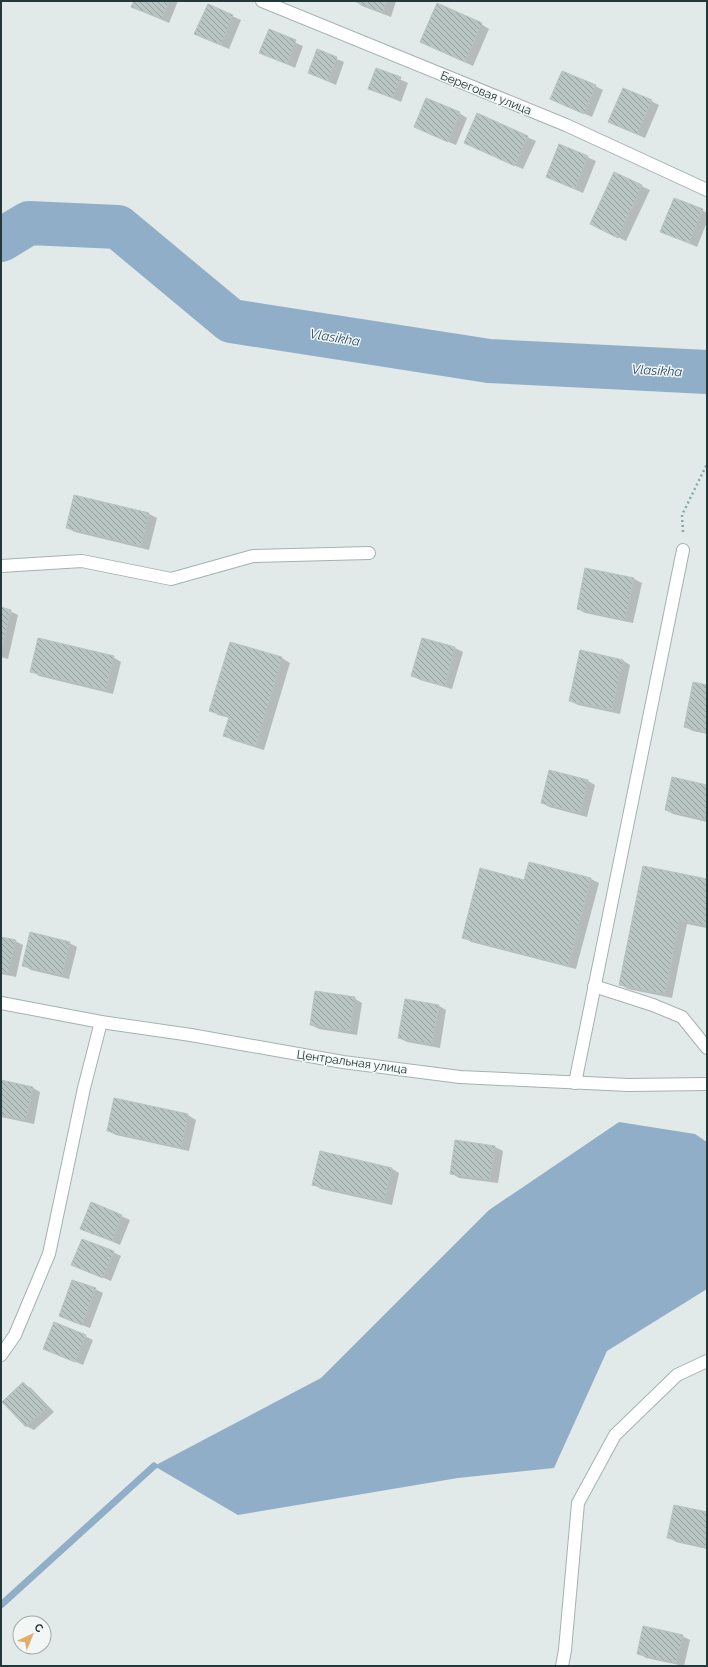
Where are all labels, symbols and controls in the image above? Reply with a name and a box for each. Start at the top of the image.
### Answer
street label: Береговая улица [438,68,534,118]
water label: Vlasikha [309,326,361,349]
water label: Vlasikha [631,362,683,379]
street label: Центральная улица [296,1047,408,1077]
north arrow [12,1615,52,1655]
text: С [31,1621,46,1636]

